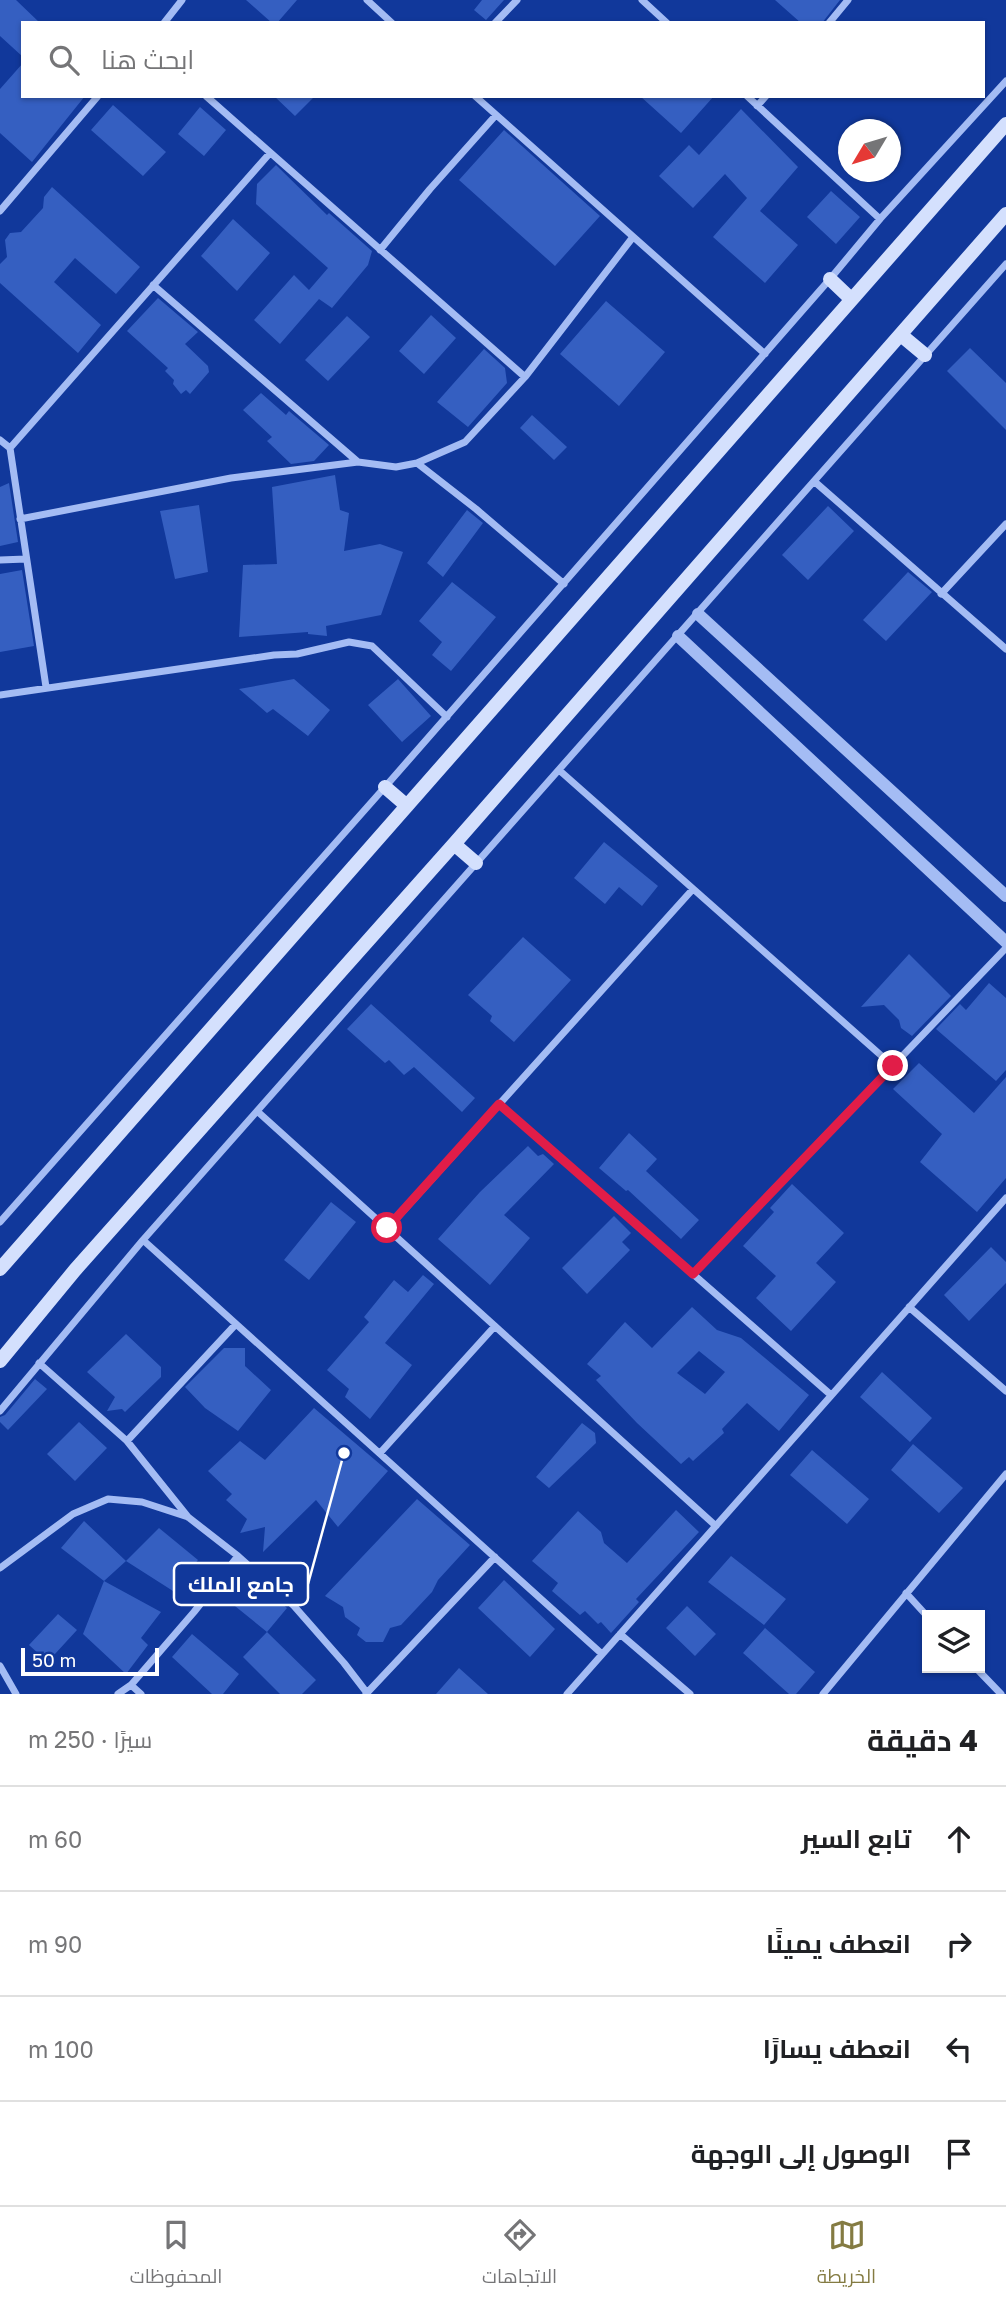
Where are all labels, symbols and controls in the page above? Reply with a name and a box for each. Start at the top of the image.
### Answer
search box [21,21,985,98]
icon: search [45,41,83,79]
text: ابحث هنا [101,44,194,75]
north arrow [838,119,901,182]
route end [877,1050,908,1081]
route start [371,1212,402,1243]
callout: جامع الملك [174,1563,308,1605]
text: جامع الملك [188,1571,294,1599]
map controls [922,1610,985,1673]
button: layers [922,1610,985,1673]
scale bar [21,1645,159,1677]
text: 50 m [32,1648,76,1671]
text: 4 دقيقة [867,1722,978,1758]
text: سيرًا · 250 m [28,1725,152,1753]
icon: ahead [940,1820,978,1858]
text: تابع السير [801,1823,911,1854]
text: 60 m [28,1825,82,1853]
icon: right [940,1925,978,1963]
text: انعطف يمينًا [766,1928,911,1959]
text: 90 m [28,1930,82,1958]
icon: left [940,2030,978,2068]
text: انعطف يسارًا [763,2033,911,2064]
text: 100 m [28,2035,94,2063]
icon: arrive [940,2135,978,2173]
text: الوصول إلى الوجهة [691,2138,911,2169]
tab: المحفوظات [130,2216,222,2294]
tab: الاتجاهات [482,2216,557,2294]
tab: الخريطة [817,2216,876,2294]

